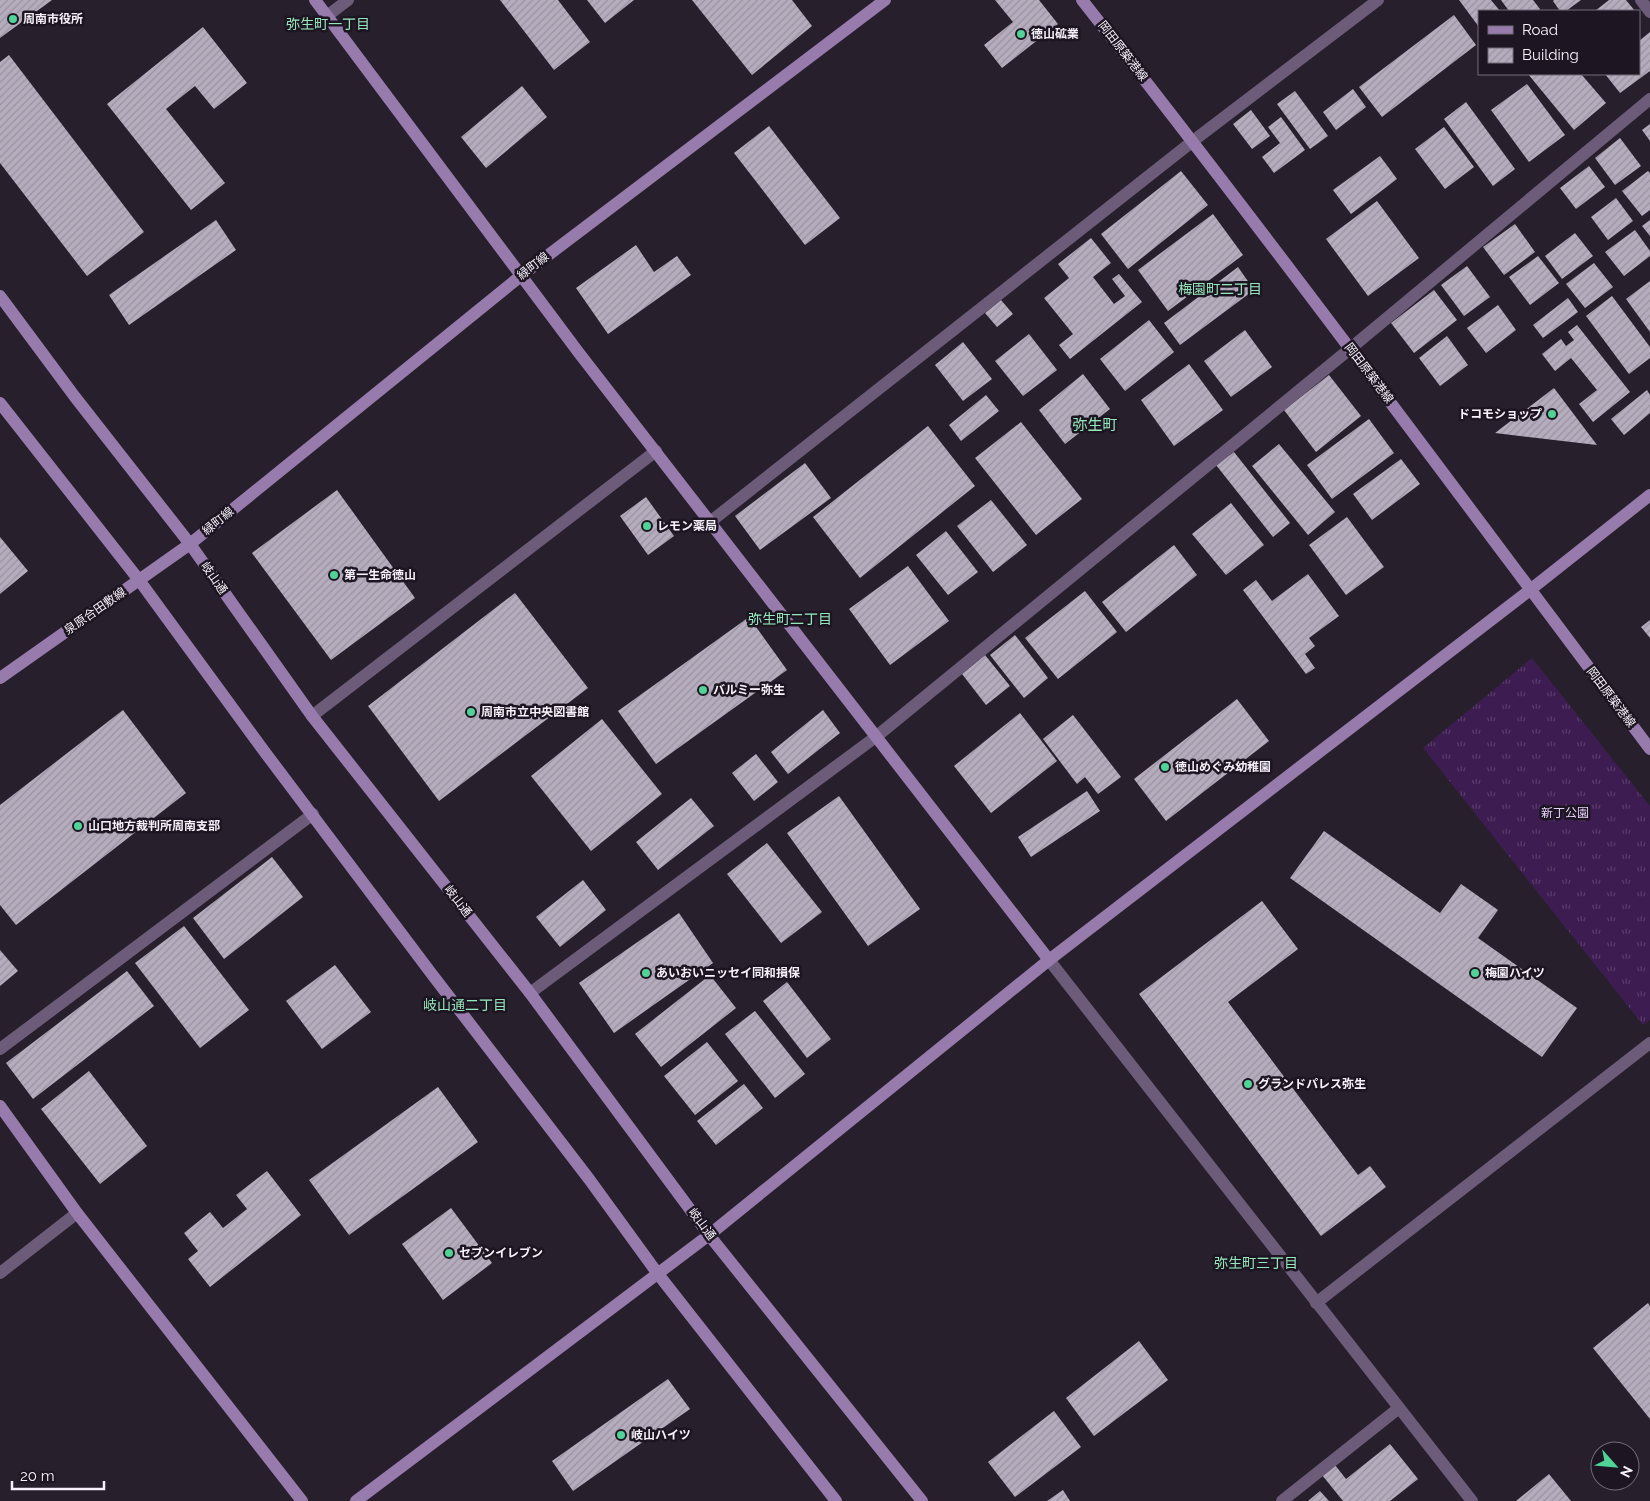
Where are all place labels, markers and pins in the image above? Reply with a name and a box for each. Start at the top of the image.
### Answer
place label: 周南市役所 [23,12,83,26]
marker: 周南市役所 [7,13,19,25]
place label: 徳山砿業 [1031,27,1079,41]
marker: 徳山砿業 [1015,28,1027,40]
place label: ドコモショップ [1458,407,1542,421]
marker: ドコモショップ [1546,408,1558,420]
place label: レモン薬局 [657,519,717,533]
marker: レモン薬局 [641,520,653,532]
place label: 第一生命徳山 [344,568,416,582]
marker: 第一生命徳山 [328,569,340,581]
place label: バルミー弥生 [713,683,785,697]
marker: バルミー弥生 [697,684,709,696]
place label: 周南市立中央図書館 [481,705,589,719]
marker: 周南市立中央図書館 [465,706,477,718]
place label: 徳山めぐみ幼稚園 [1175,760,1271,774]
marker: 徳山めぐみ幼稚園 [1159,761,1171,773]
place label: 山口地方裁判所周南支部 [88,819,220,833]
marker: 山口地方裁判所周南支部 [72,820,84,832]
place label: あいおいニッセイ同和損保 [656,966,800,980]
place label: 梅園ハイツ [1485,966,1545,980]
marker: あいおいニッセイ同和損保 [640,967,652,979]
marker: 梅園ハイツ [1469,967,1481,979]
place label: グランドパレス弥生 [1258,1077,1366,1091]
marker: グランドパレス弥生 [1242,1078,1254,1090]
place label: セブンイレブン [459,1246,543,1260]
marker: セブンイレブン [443,1247,455,1259]
place label: 岐山ハイツ [631,1428,691,1442]
marker: 岐山ハイツ [615,1429,627,1441]

